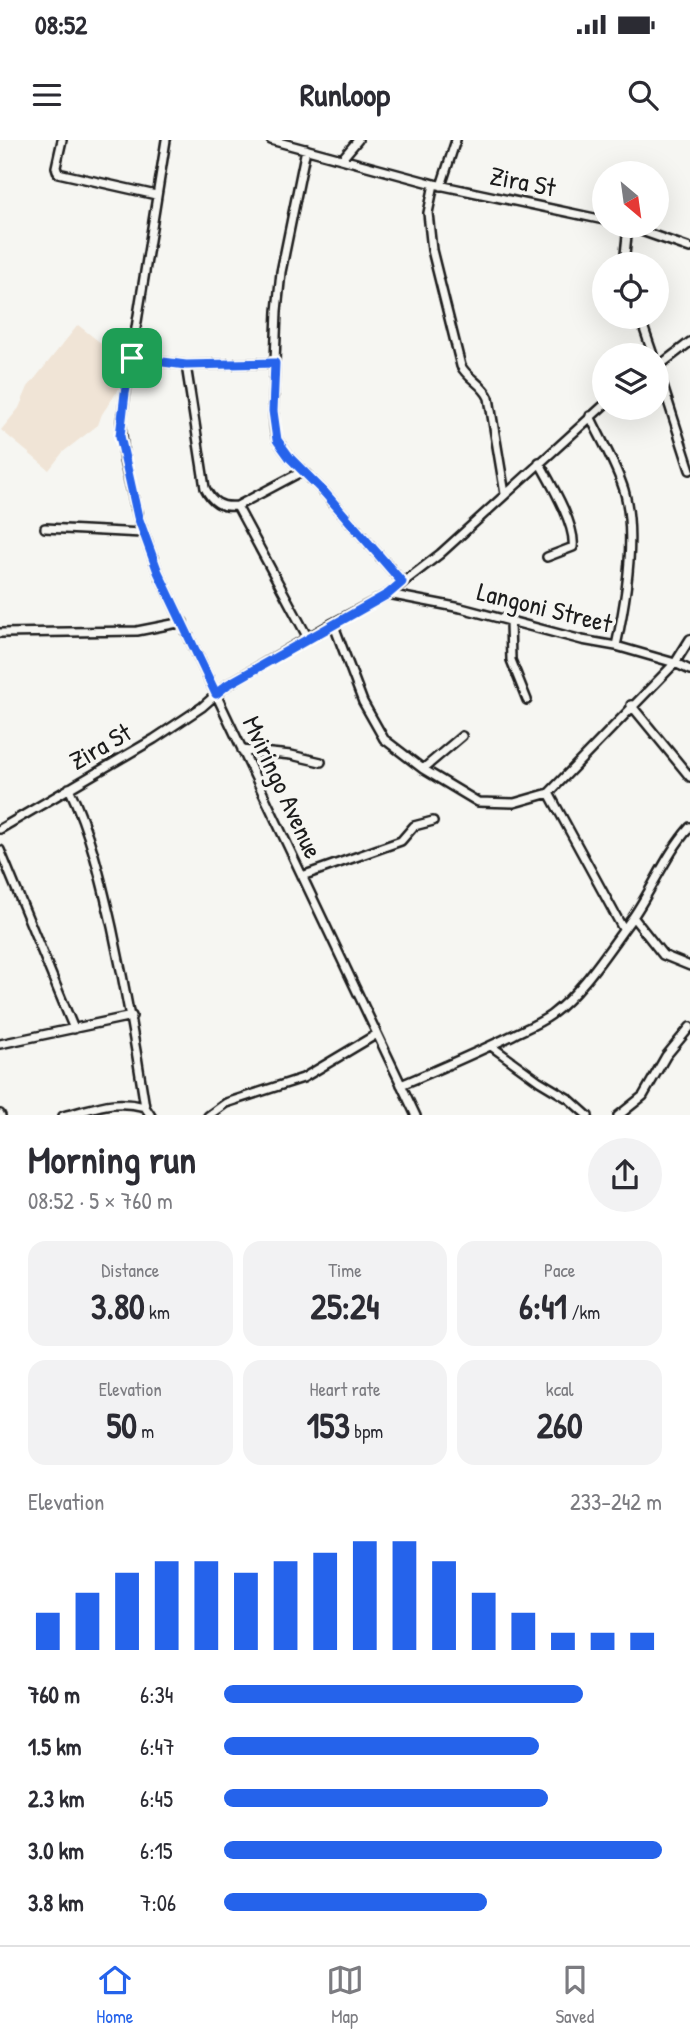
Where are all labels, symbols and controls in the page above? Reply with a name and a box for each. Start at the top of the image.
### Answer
text: 08:52 [35,7,87,42]
text: Runloop [300,73,390,116]
icon: menu [28,76,66,114]
icon: search [624,76,662,114]
street label: Zira St [487,158,560,205]
north arrow [592,161,668,238]
map controls [592,161,669,420]
button: locate [592,252,669,329]
pin [102,328,162,388]
icon: arrive [113,339,151,377]
button: layers [592,343,669,420]
street label: Langoni Street [474,573,617,641]
street label: Mviringo Avenue [235,710,331,864]
street label: Zira St [63,714,138,778]
text: Morning run [28,1133,196,1185]
button: share [588,1138,662,1212]
text: 08:52 · 5 × 760 m [28,1185,173,1216]
text: Distance [101,1257,159,1283]
text: Time [328,1257,362,1283]
text: Pace [544,1257,575,1283]
text: 3.80 [91,1283,145,1330]
text: 25:24 [311,1283,379,1330]
text: 6:41 [519,1283,567,1330]
text: km [145,1299,170,1325]
text: /km [567,1299,600,1325]
text: Elevation [99,1376,162,1402]
text: Heart rate [310,1376,380,1402]
text: kcal [546,1376,574,1402]
text: 50 [106,1402,137,1449]
text: 153 [307,1402,350,1449]
text: 260 [537,1402,583,1449]
text: m [137,1418,154,1444]
text: bpm [350,1418,383,1444]
text: Elevation [28,1486,104,1517]
text: 233–242 m [570,1486,662,1517]
text: 760 m [28,1679,80,1710]
text: 6:34 [140,1679,173,1710]
text: 1.5 km [28,1731,81,1762]
text: 6:47 [140,1731,175,1762]
text: 2.3 km [28,1783,84,1814]
text: 6:45 [140,1783,173,1814]
text: 3.0 km [28,1835,84,1866]
text: 6:15 [140,1835,173,1866]
text: 3.8 km [28,1887,84,1918]
text: 7:06 [140,1887,176,1918]
tab: Home [96,1961,134,2029]
tab: Map [326,1961,364,2029]
tab: Saved [555,1961,594,2029]

